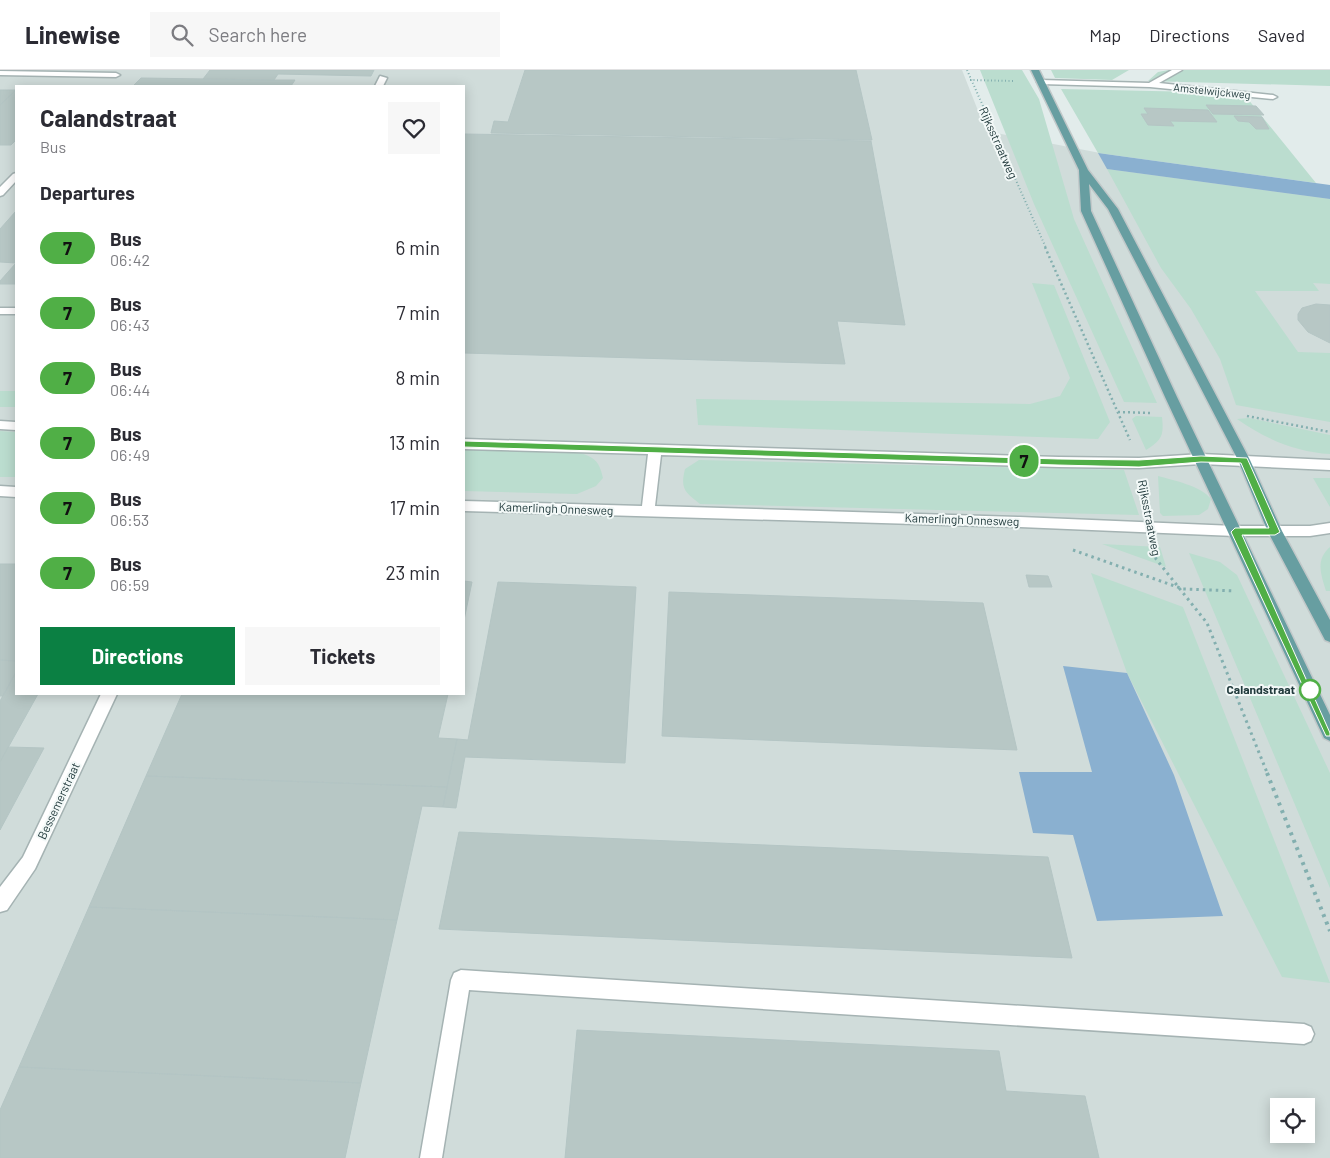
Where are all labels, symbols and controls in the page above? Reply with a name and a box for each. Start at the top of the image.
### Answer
search box [150,12,500,57]
text: Linewise [25,20,120,49]
icon: search [168,21,196,49]
text: Search here [208,23,307,46]
text: Map [1089,24,1121,46]
text: Directions [1149,24,1230,46]
text: Saved [1258,24,1305,46]
street label: Amstelwijckweg [1173,80,1251,101]
button: heart [388,102,440,154]
text: Calandstraat [40,103,177,132]
street label: Rijksstraatweg [977,104,1021,181]
text: Bus [40,137,66,156]
text: Departures [40,181,135,204]
text: Bus [110,227,142,250]
text: 6 min [396,236,440,259]
text: 7 [63,237,72,259]
text: 06:42 [110,250,150,269]
text: Bus [110,292,142,315]
text: 7 min [396,301,440,324]
text: 7 [63,302,72,324]
text: 06:43 [110,315,150,334]
text: Bus [110,357,142,380]
text: 8 min [396,366,440,389]
text: 7 [63,367,72,389]
text: 06:44 [110,380,150,399]
text: Bus [110,422,142,445]
text: 13 min [389,431,440,454]
text: 7 [63,432,72,454]
text: 06:49 [110,445,150,464]
line badge: 7 [1008,445,1040,477]
text: 7 [1020,450,1028,472]
street label: Rijksstraatweg [1136,479,1164,557]
text: Bus [110,487,142,510]
text: 17 min [390,496,440,519]
text: 7 [63,497,72,519]
street label: Kamerlingh Onnesweg [498,499,614,517]
text: 06:53 [110,510,149,529]
street label: Kamerlingh Onnesweg [904,510,1020,528]
text: Bus [110,552,142,575]
text: 23 min [386,561,440,584]
text: 7 [63,562,72,584]
text: 06:59 [110,575,149,594]
button: Directions [40,627,235,685]
button: Tickets [245,627,440,685]
marker: Calandstraat [1299,679,1321,701]
place label: Calandstraat [1227,682,1295,696]
street label: Bessemerstraat [34,760,82,841]
map controls [1270,1098,1315,1143]
button: locate [1270,1098,1315,1143]

